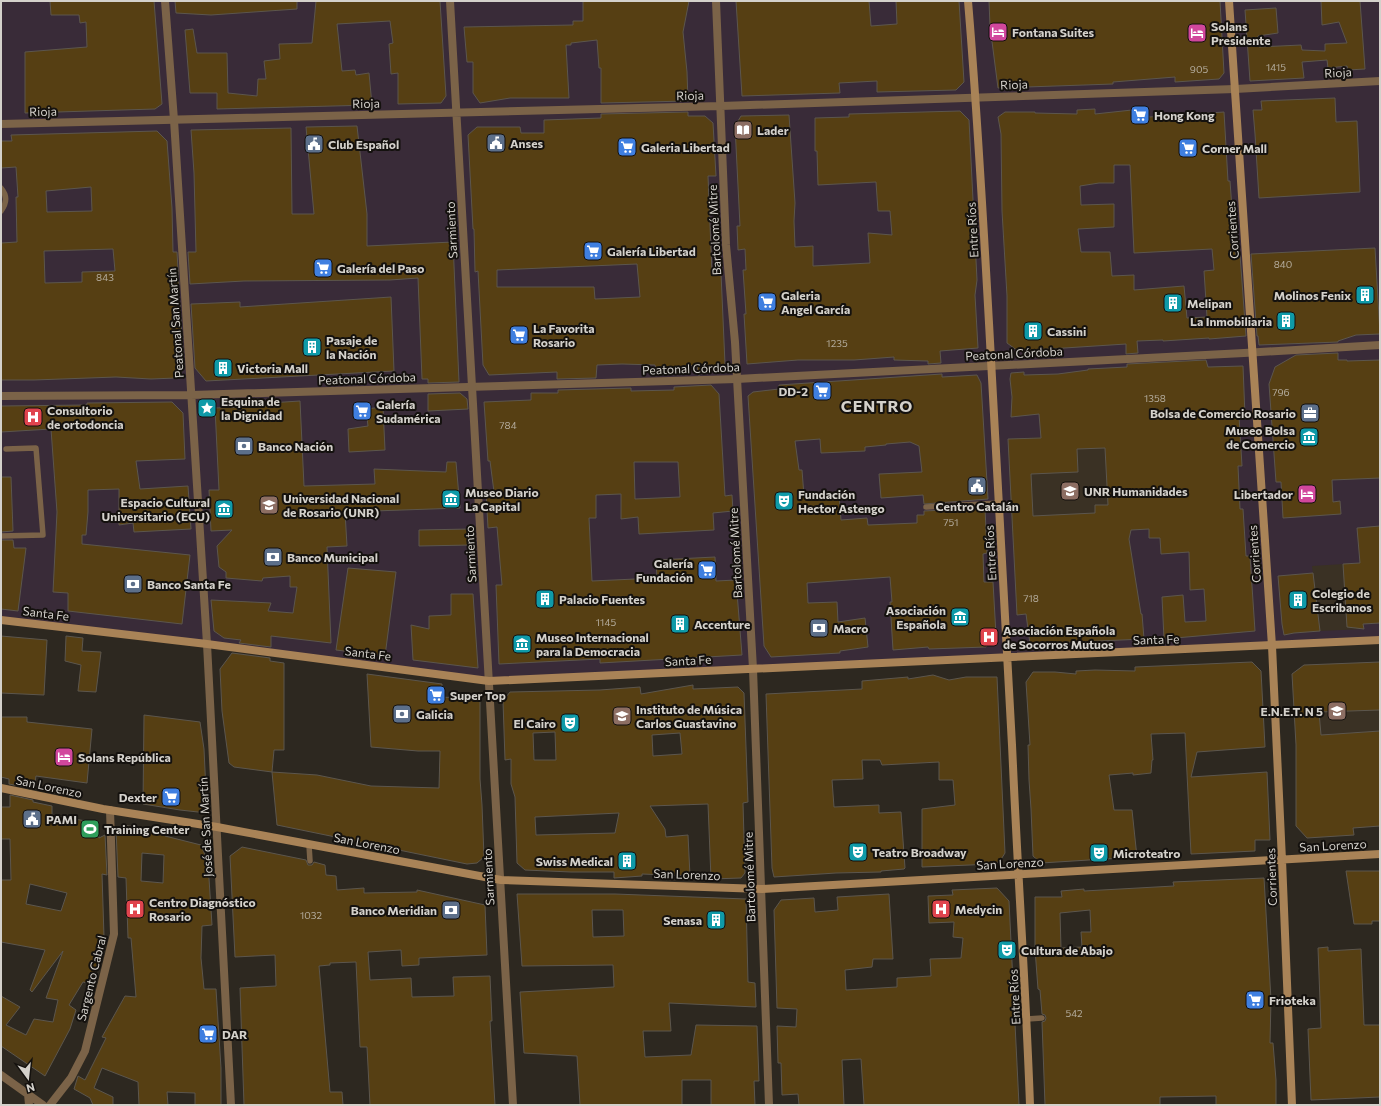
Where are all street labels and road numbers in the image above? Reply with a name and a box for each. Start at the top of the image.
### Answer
street label: Rioja [1324,64,1352,80]
street label: Rioja [1000,77,1028,91]
street label: Rioja [676,88,704,102]
street label: Rioja [352,96,380,110]
street label: Rioja [29,104,57,118]
street label: Bartolomé Mitre [705,184,723,276]
street label: Sarmiento [443,201,459,259]
street label: Corrientes [1223,201,1241,259]
street label: Entre Ríos [964,202,980,258]
street label: Peatonal San Martín [164,268,186,378]
street label: Peatonal Córdoba [965,343,1063,363]
street label: Peatonal Córdoba [642,359,740,377]
street label: Peatonal Córdoba [318,369,416,387]
street label: Bartolomé Mitre [726,507,744,599]
street label: Sarmiento [462,525,478,583]
street label: Entre Ríos [982,525,998,581]
street label: Corrientes [1245,525,1263,583]
street label: Santa Fe [22,603,70,623]
street label: Santa Fe [1132,631,1180,647]
street label: Santa Fe [344,643,392,663]
street label: Santa Fe [664,652,712,668]
street label: San Lorenzo [15,772,83,800]
street label: José de San Martín [195,777,216,877]
street label: San Lorenzo [333,830,401,856]
street label: Bartolomé Mitre [740,832,758,922]
street label: San Lorenzo [1299,836,1367,854]
street label: Sarmiento [480,848,496,906]
street label: Corrientes [1263,848,1279,906]
street label: San Lorenzo [976,854,1044,872]
street label: San Lorenzo [653,866,721,882]
street label: Sargento Cabral [74,934,108,1022]
street label: Entre Ríos [1006,969,1022,1025]

